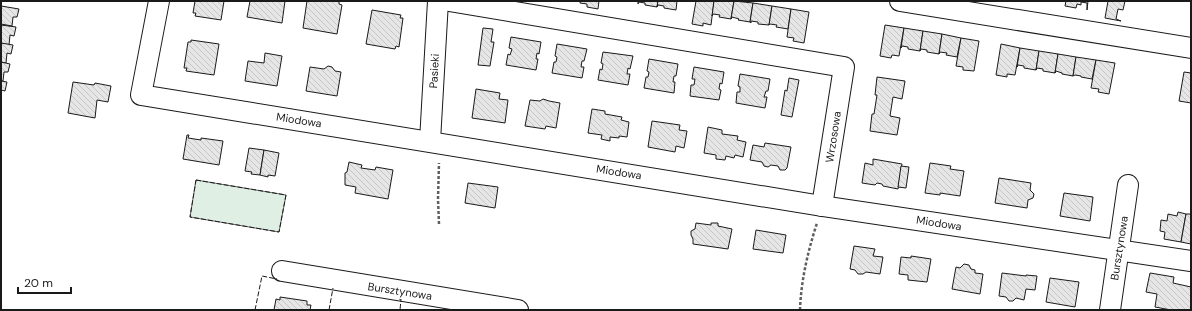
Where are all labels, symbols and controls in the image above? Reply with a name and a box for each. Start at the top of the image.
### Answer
street label: Pasieki [426,53,442,89]
street label: Miodowa [275,110,323,130]
street label: Wrzosowa [822,110,844,164]
street label: Miodowa [595,162,643,182]
street label: Miodowa [915,213,963,233]
street label: Bursztynowa [1107,215,1131,281]
scale bar [18,269,71,295]
text: 20 m [24,275,53,291]
street label: Bursztynowa [367,279,433,303]

